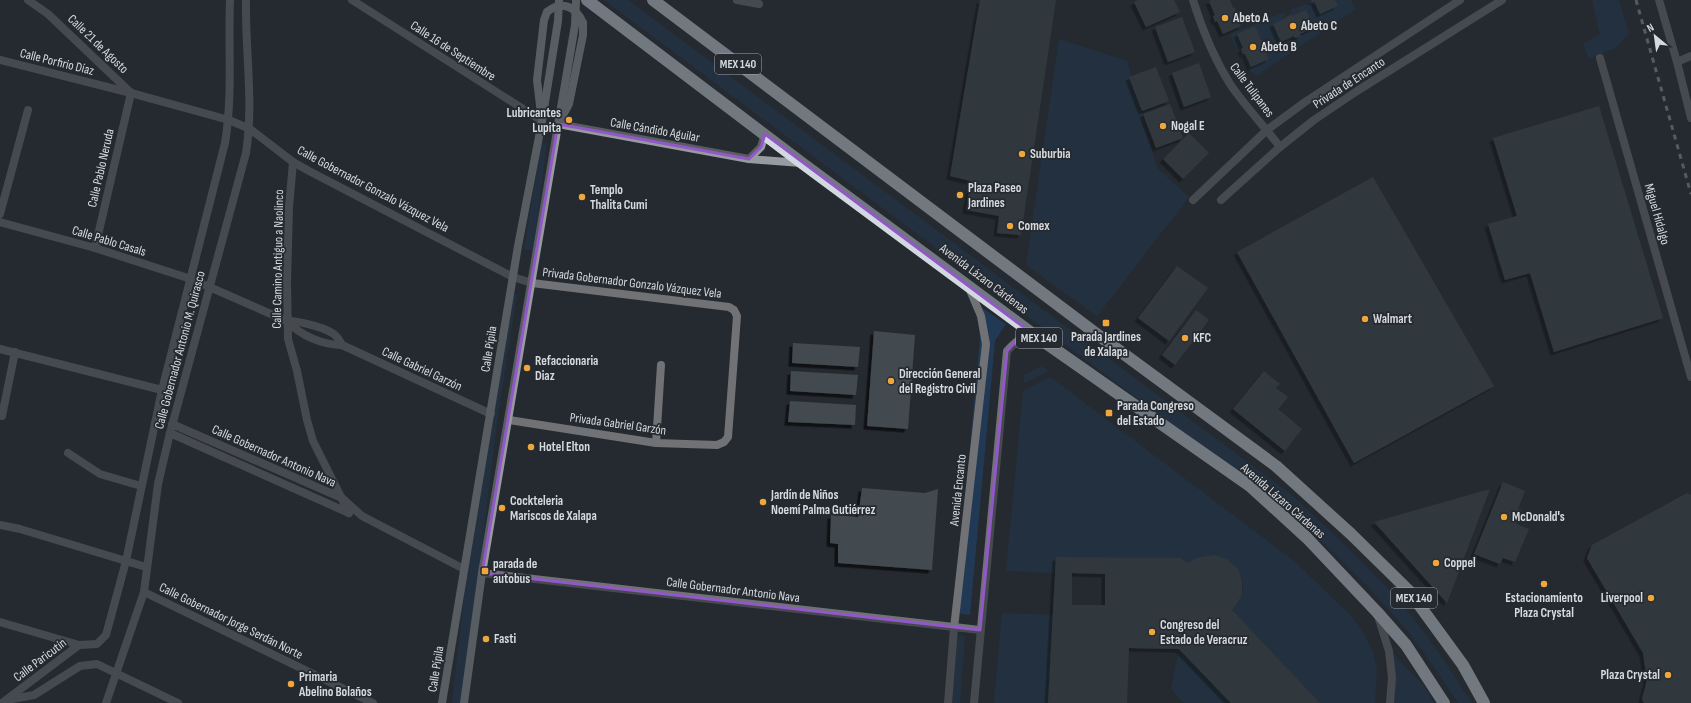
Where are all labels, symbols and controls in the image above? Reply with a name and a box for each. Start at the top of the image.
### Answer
place label: Abeto A [1232,10,1269,26]
street label: Calle 21 de Agosto [64,11,132,77]
marker: Abeto A [1220,13,1230,23]
north arrow [1635,16,1675,56]
street label: Calle 16 de Septiembre [407,17,499,85]
place label: Abeto C [1300,18,1337,34]
marker: Abeto C [1288,21,1298,31]
text: N [1645,21,1656,35]
place label: Abeto B [1260,39,1297,55]
marker: Abeto B [1248,42,1258,52]
street label: Calle Porfirio Díaz [18,45,96,79]
road number: MEX 140 [715,54,761,74]
street label: Privada de Encanto [1310,54,1388,112]
street label: Calle Tulipanes [1226,60,1278,121]
place label: Lubricantes Lupita [507,105,561,136]
street label: Calle Cándido Aguilar [609,114,701,146]
marker: Lubricantes Lupita [564,115,574,125]
place label: Nogal E [1171,118,1205,134]
marker: Nogal E [1158,121,1168,131]
street label: Calle Pablo Neruda [84,127,118,209]
street label: Calle Gobernador Gonzalo Vázquez Vela [294,142,452,236]
place label: Suburbia [1030,146,1070,162]
marker: Suburbia [1017,149,1027,159]
place label: Plaza Paseo Jardines [967,180,1022,211]
place label: Templo Thalita Cumi [590,182,648,213]
street label: Miguel Hidalgo [1641,182,1673,246]
street label: Calle Camino Antiguo a Naolinco [269,189,287,329]
marker: Plaza Paseo Jardines [955,190,965,200]
marker: Templo Thalita Cumi [577,192,587,202]
place label: Comex [1018,218,1050,234]
marker: Comex [1005,221,1015,231]
street label: Calle Pablo Casals [70,222,148,260]
street label: Avenida Lázaro Cárdenas [936,240,1032,318]
street label: Privada Gobernador Gonzalo Vázquez Vela [542,264,722,302]
street label: Calle Gobernador Antonio M. Quirasco [151,269,209,431]
place label: Walmart [1373,311,1413,327]
marker: Walmart [1360,314,1370,324]
marker: Parada Jardines de Xalapa [1101,318,1111,328]
street label: Calle Pípila [477,325,501,373]
road number: MEX 140 [1016,328,1062,348]
place label: Parada Jardines de Xalapa [1071,329,1141,360]
place label: KFC [1193,330,1212,346]
marker: KFC [1180,333,1190,343]
street label: Calle Gabriel Garzón [379,343,465,395]
place label: Refaccionaria Diaz [535,353,598,384]
marker: Refaccionaria Diaz [522,363,532,373]
place label: Dirección General del Registro Civil [899,366,981,397]
marker: Dirección General del Registro Civil [886,376,896,386]
place label: Parada Congreso del Estado [1117,398,1194,429]
marker: Parada Congreso del Estado [1104,408,1114,418]
street label: Privada Gabriel Garzón [569,409,667,439]
street label: Calle Gobernador Antonio Nava [209,421,339,491]
place label: Hotel Elton [539,439,590,455]
marker: Hotel Elton [526,442,536,452]
street label: Avenida Encanto [946,453,970,528]
street label: Avenida Lázaro Cárdenas [1237,459,1329,542]
place label: Jardín de Niños Noemí Palma Gutiérrez [770,487,876,518]
place label: Cockteleria Mariscos de Xalapa [510,493,597,524]
marker: Jardín de Niños Noemí Palma Gutiérrez [758,497,768,507]
marker: Cockteleria Mariscos de Xalapa [497,503,507,513]
place label: McDonald's [1512,509,1565,525]
marker: McDonald's [1499,512,1509,522]
place label: Coppel [1444,555,1476,571]
place label: parada de autobus [493,556,538,587]
marker: Coppel [1431,558,1441,568]
marker: parada de autobus [480,566,490,576]
street label: Calle Gobernador Antonio Nava [665,574,801,606]
street label: Calle Gobernador Jorge Serdán Norte [157,579,305,663]
marker: Estacionamiento Plaza Crystal [1539,579,1549,589]
road number: MEX 140 [1391,588,1437,608]
place label: Estacionamiento Plaza Crystal [1505,590,1583,621]
place label: Liverpool [1601,590,1643,606]
marker: Liverpool [1646,593,1656,603]
place label: Congreso del Estado de Veracruz [1160,617,1248,648]
marker: Congreso del Estado de Veracruz [1147,627,1157,637]
place label: Fasti [494,631,517,647]
marker: Fasti [481,634,491,644]
street label: Calle Paricutín [10,635,70,685]
street label: Calle Pípila [424,645,448,693]
place label: Plaza Crystal [1600,667,1660,683]
place label: Primaria Abelino Bolaños [298,669,372,700]
marker: Plaza Crystal [1663,670,1673,680]
marker: Primaria Abelino Bolaños [286,679,296,689]

